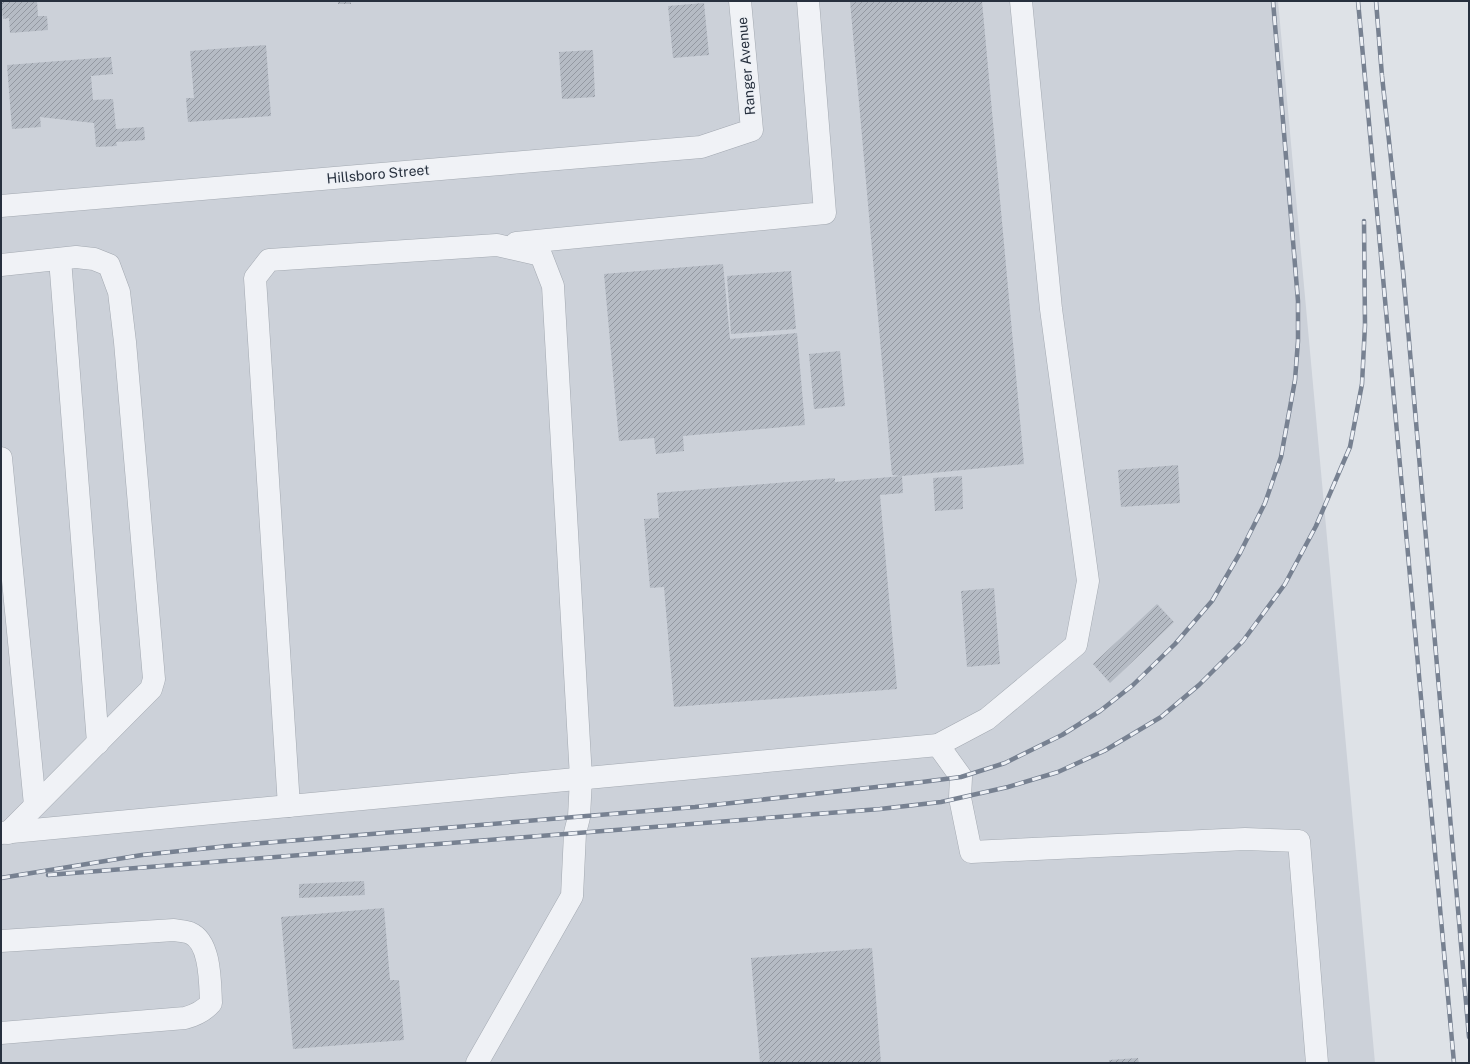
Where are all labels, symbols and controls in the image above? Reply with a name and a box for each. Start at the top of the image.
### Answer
street label: Ranger Avenue [734,16,758,116]
street label: Hillsboro Street [326,162,430,186]

